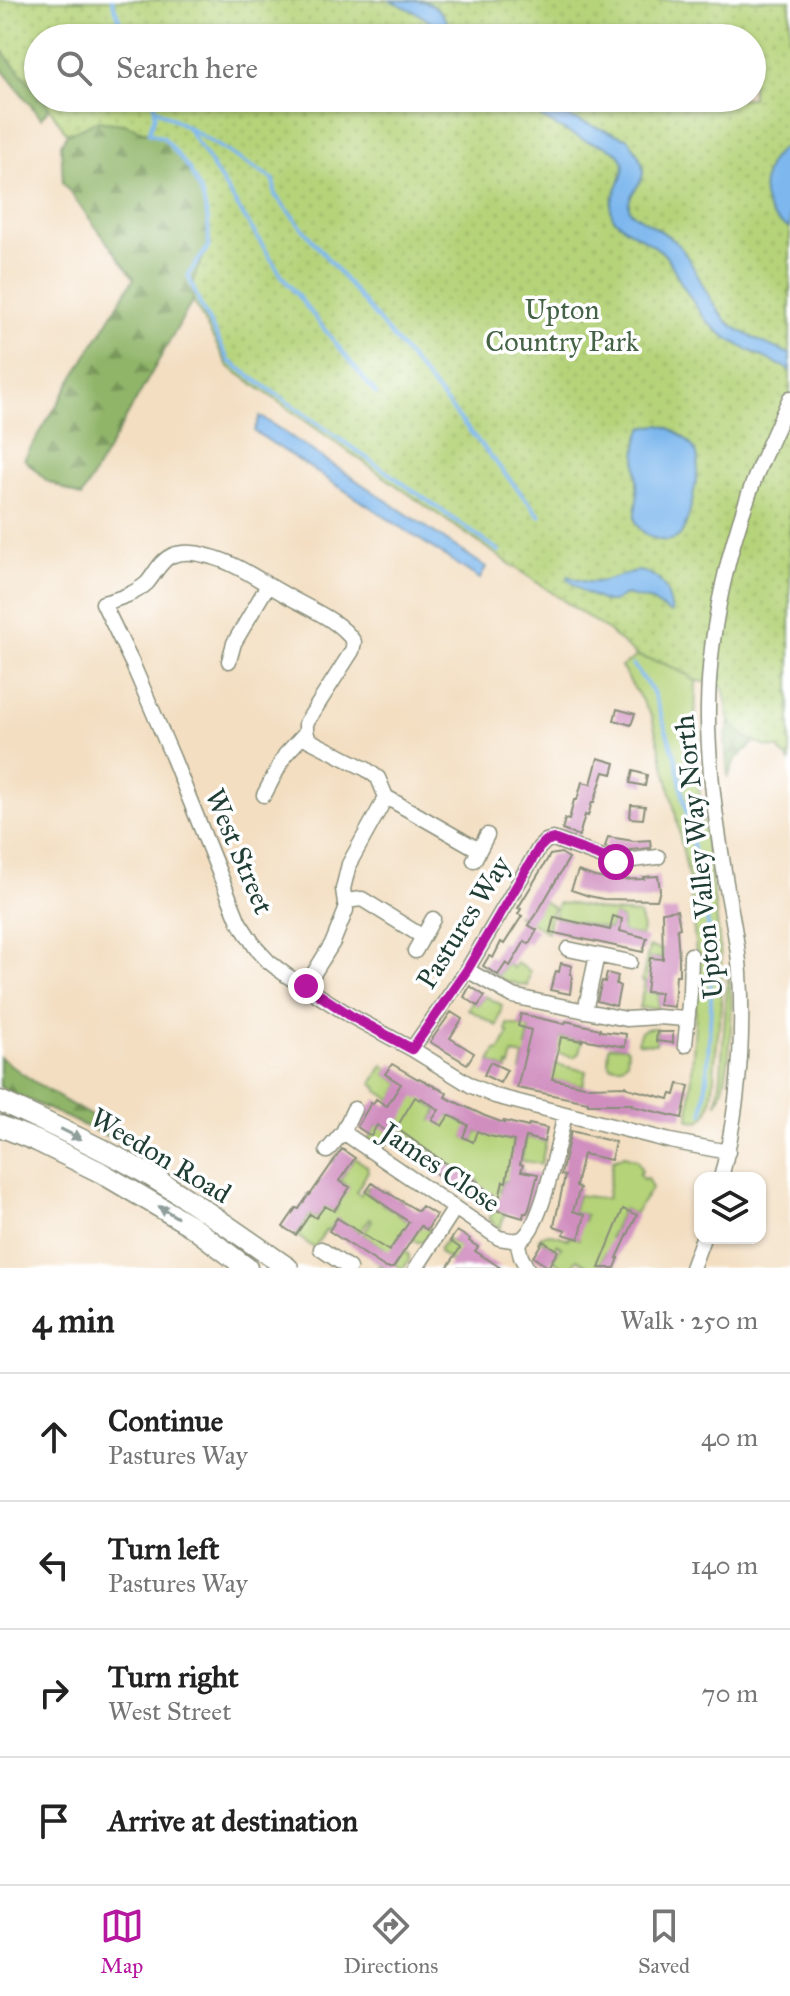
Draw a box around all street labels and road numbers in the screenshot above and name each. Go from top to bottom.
street label: Upton Valley Way North [666,713,731,1001]
street label: West Street [197,783,282,919]
street label: Pastures Way [409,848,519,995]
street label: Weedon Road [84,1100,237,1211]
street label: James Close [372,1113,507,1220]

